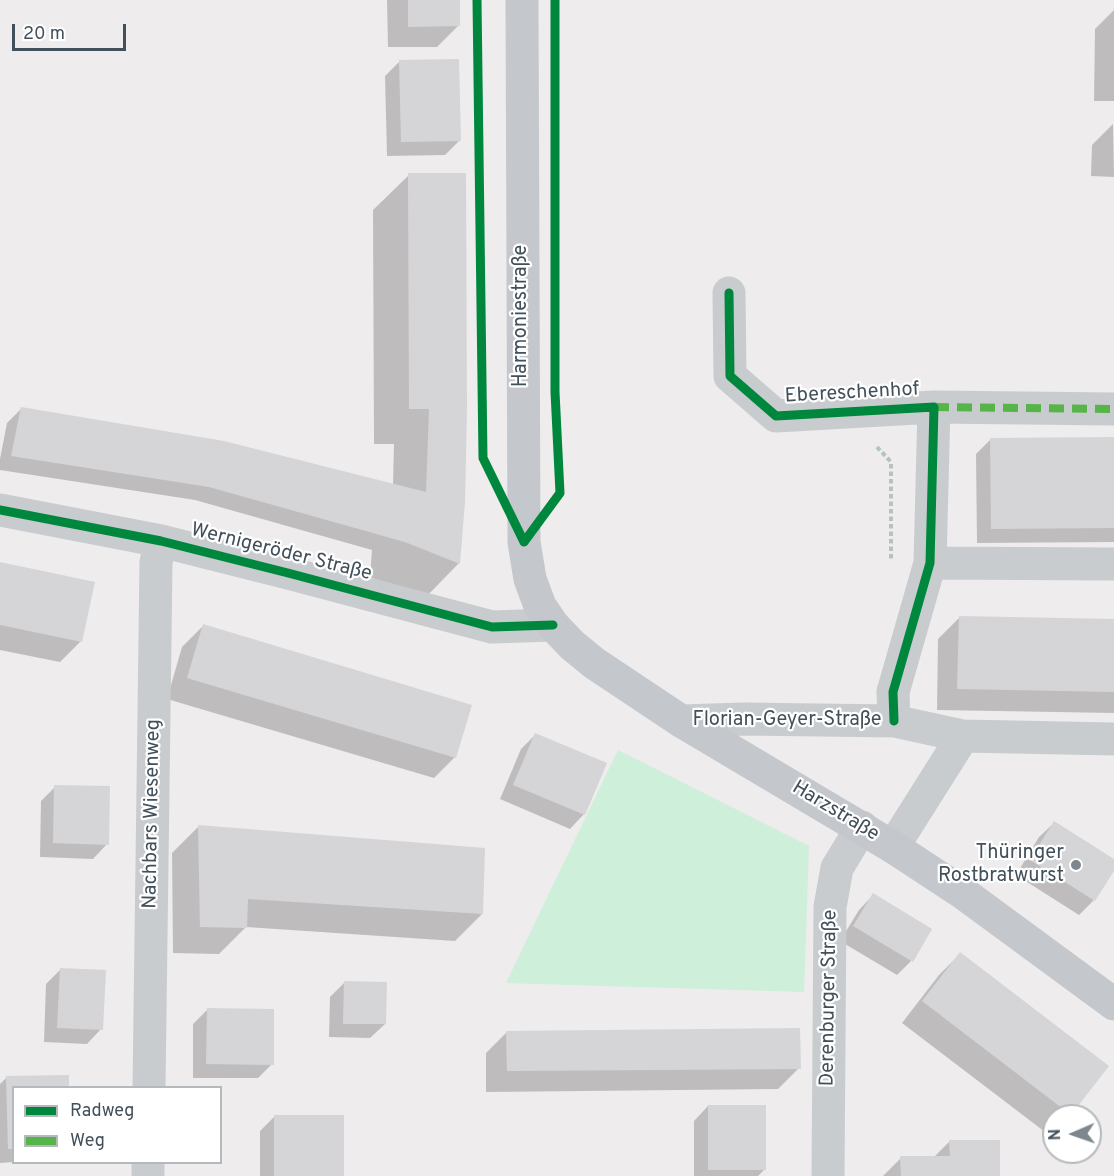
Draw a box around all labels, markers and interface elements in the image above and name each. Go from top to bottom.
scale bar [15,12,129,50]
text: 20 m [23,23,65,46]
street label: Harmoniestraße [510,245,534,387]
street label: Ebereschenhof [784,378,920,410]
street label: Wernigeröder Straße [188,519,374,587]
street label: Florian-Geyer-Straße [692,709,882,733]
street label: Nachbars Wiesenweg [139,719,167,909]
street label: Harzstraße [787,777,883,847]
place label: Thüringer Rostbratwurst [938,842,1064,889]
marker: Thüringer Rostbratwurst [1069,858,1083,872]
street label: Derenburger Straße [816,909,844,1087]
legend [12,1086,222,1164]
text: Radweg [70,1100,134,1123]
north arrow [1042,1104,1102,1164]
text: N [1046,1128,1066,1141]
text: Weg [70,1130,105,1153]

